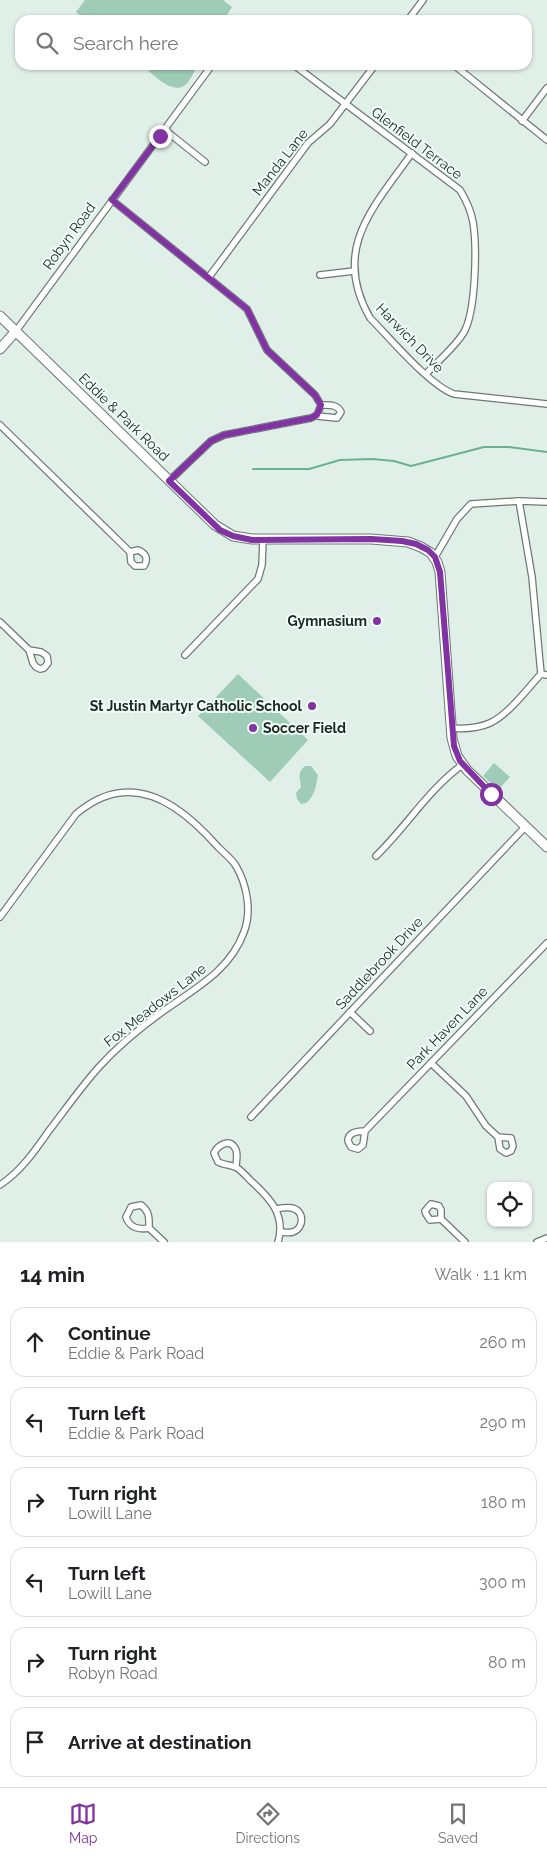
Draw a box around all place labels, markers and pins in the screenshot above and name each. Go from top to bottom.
place label: Gymnasium [288,613,367,629]
marker: Gymnasium [371,615,383,627]
place label: St Justin Martyr Catholic School [90,698,303,714]
marker: St Justin Martyr Catholic School [306,700,318,712]
place label: Soccer Field [263,720,346,736]
marker: Soccer Field [247,722,259,734]

